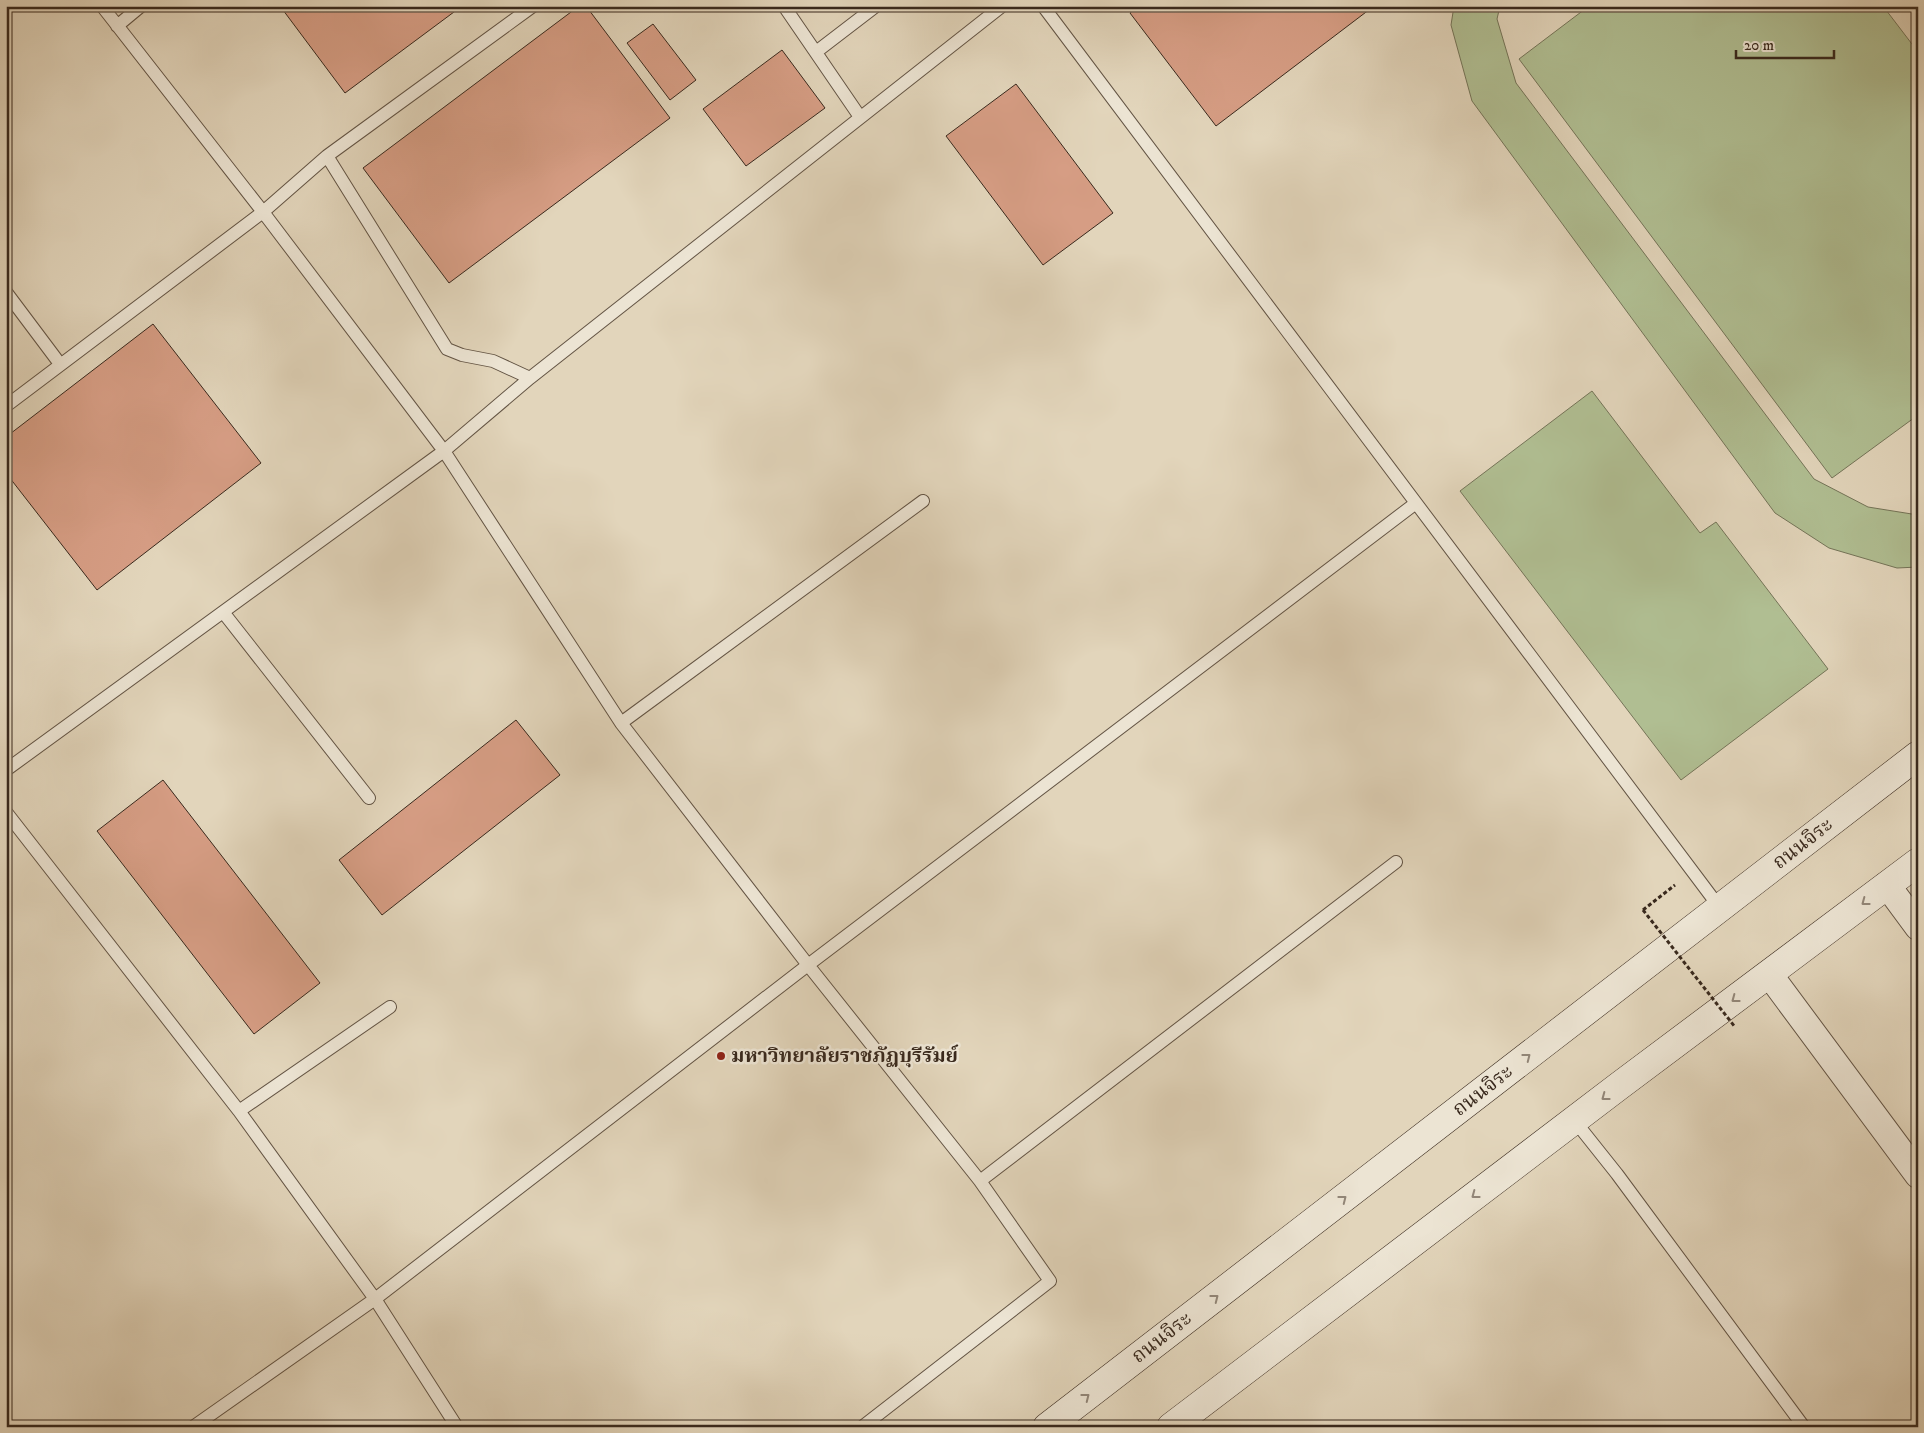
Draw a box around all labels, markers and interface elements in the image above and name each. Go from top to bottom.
scale bar [1736,28,1834,60]
text: 20 m [1744,36,1774,55]
street label: ถนนจิระ [1768,813,1838,875]
one-way arrow [1861,896,1871,905]
one-way arrow [1732,994,1741,1002]
place label: มหาวิทยาลัยราชภัฏบุรีรัมย์ [731,1044,959,1069]
marker: มหาวิทยาลัยราชภัฏบุรีรัมย์ [715,1050,727,1062]
one-way arrow [1521,1054,1530,1062]
street label: ถนนจิระ [1448,1060,1518,1122]
one-way arrow [1602,1091,1611,1099]
one-way arrow [1471,1189,1481,1198]
one-way arrow [1337,1196,1346,1204]
one-way arrow [1209,1294,1218,1303]
street label: ถนนจิระ [1127,1307,1197,1369]
one-way arrow [1080,1394,1090,1403]

